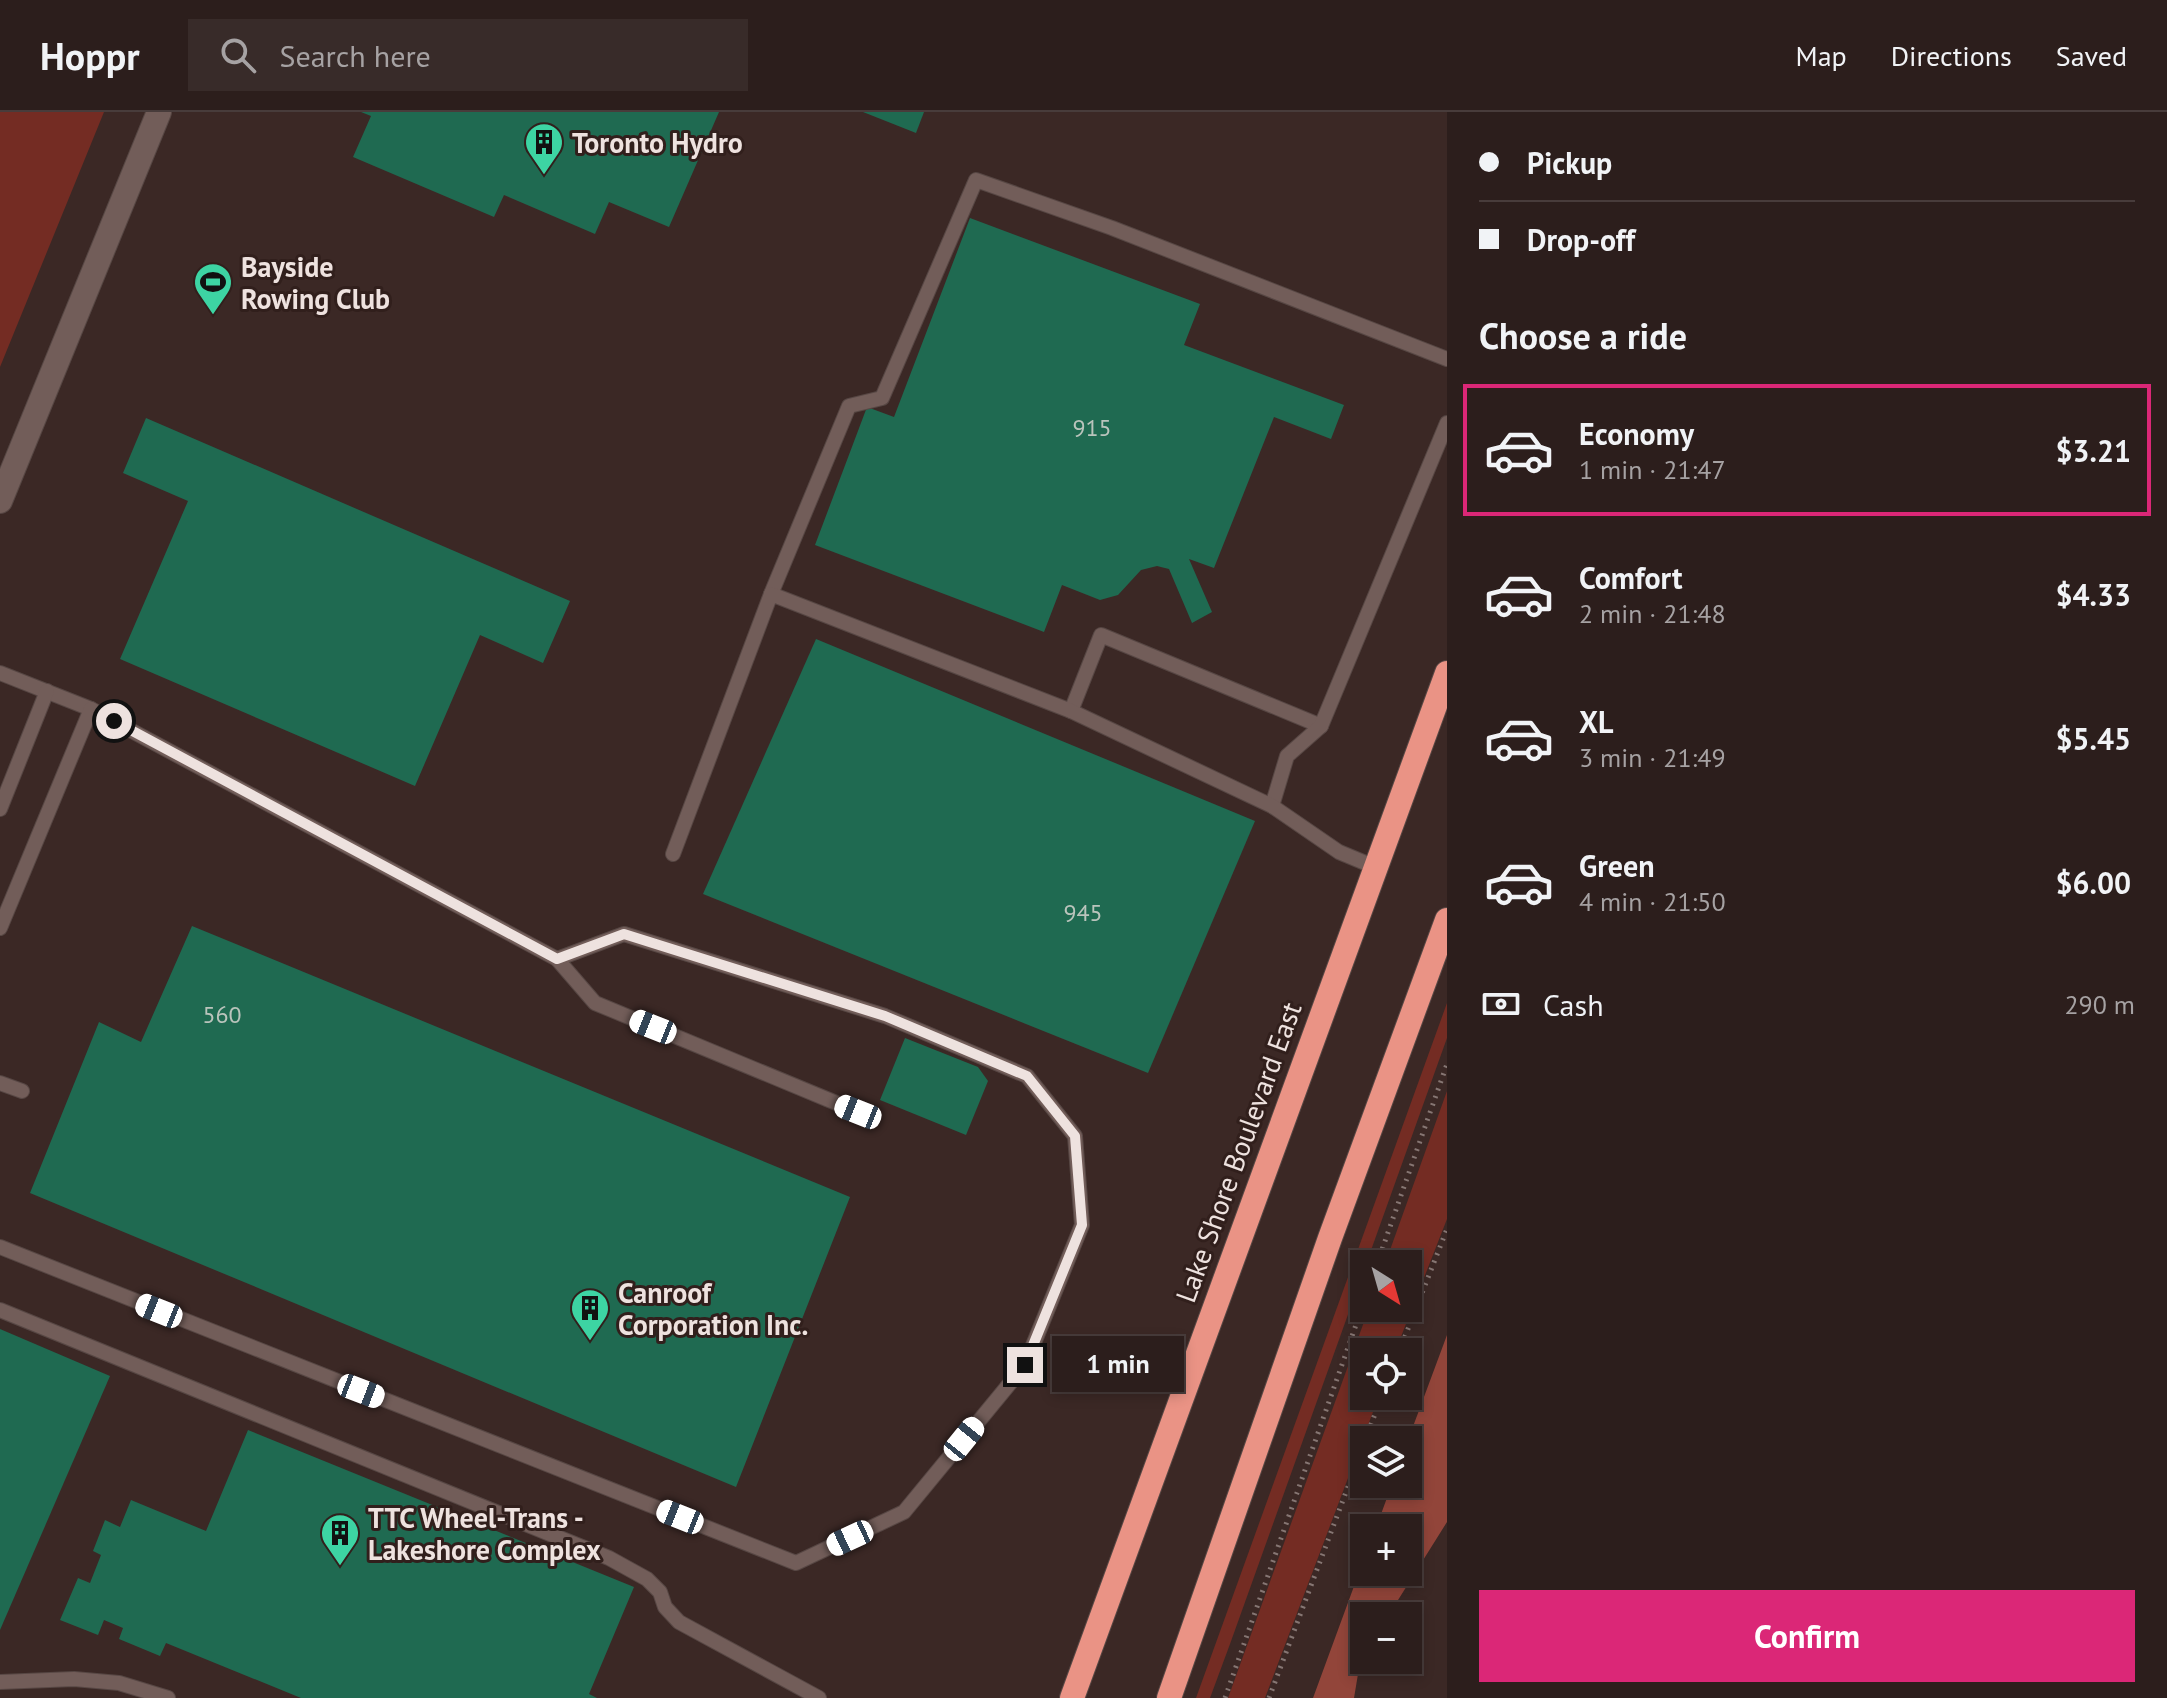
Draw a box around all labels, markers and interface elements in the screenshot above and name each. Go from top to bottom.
search box [188,19,748,91]
text: Hoppr [40,31,140,80]
icon: search [216,33,260,77]
text: Search here [280,36,431,75]
text: Map [1796,37,1847,74]
text: Directions [1891,37,2012,74]
text: Saved [2056,37,2127,74]
building icon: Toronto Hydro [523,121,565,176]
place label: Toronto Hydro [572,124,743,161]
text: Pickup [1527,143,1612,182]
text: Drop-off [1527,220,1635,259]
place label: Bayside Rowing Club [241,248,390,317]
sports icon: Bayside Rowing Club [192,261,234,316]
text: Choose a ride [1479,312,1687,359]
house number: 915 [1072,412,1112,443]
icon: car [1483,414,1555,486]
text: Economy [1579,414,1694,453]
text: $3.21 [2056,431,2131,470]
text: 1 min · 21:47 [1579,453,1726,486]
icon: car [1483,558,1555,630]
text: Comfort [1579,558,1682,597]
text: $4.33 [2056,575,2131,614]
text: 2 min · 21:48 [1579,597,1726,630]
icon: car [1483,702,1555,774]
text: XL [1579,702,1613,741]
route start [96,703,132,739]
text: $5.45 [2056,719,2131,758]
text: 3 min · 21:49 [1579,741,1726,774]
icon: car [1483,846,1555,918]
text: Green [1579,846,1654,885]
text: $6.00 [2056,863,2131,902]
text: 4 min · 21:50 [1579,885,1726,918]
house number: 945 [1063,897,1103,928]
icon: cash [1479,982,1523,1026]
text: Cash [1543,985,1604,1024]
text: 290 m [2064,988,2135,1021]
street label: Lake Shore Boulevard East [1166,996,1310,1307]
house number: 560 [202,999,242,1030]
car [626,1007,680,1047]
car [831,1092,885,1132]
north arrow [1350,1250,1422,1322]
map controls [1350,1250,1422,1674]
place label: Canroof Corporation Inc. [618,1274,808,1343]
building icon: Canroof Corporation Inc. [569,1287,611,1342]
car [132,1291,186,1331]
callout: 1 min [1053,1337,1185,1393]
button: locate [1350,1338,1422,1410]
route end [1007,1347,1043,1383]
text: 1 min [1086,1347,1150,1380]
car [334,1371,388,1411]
car [940,1413,988,1465]
button: layers [1350,1426,1422,1498]
car [653,1497,707,1537]
place label: TTC Wheel-Trans - Lakeshore Complex [368,1499,601,1568]
building icon: TTC Wheel-Trans - Lakeshore Complex [319,1512,361,1567]
button: + [1350,1514,1422,1586]
car [823,1517,877,1559]
button: Confirm [1479,1590,2135,1682]
button: − [1350,1602,1422,1674]

